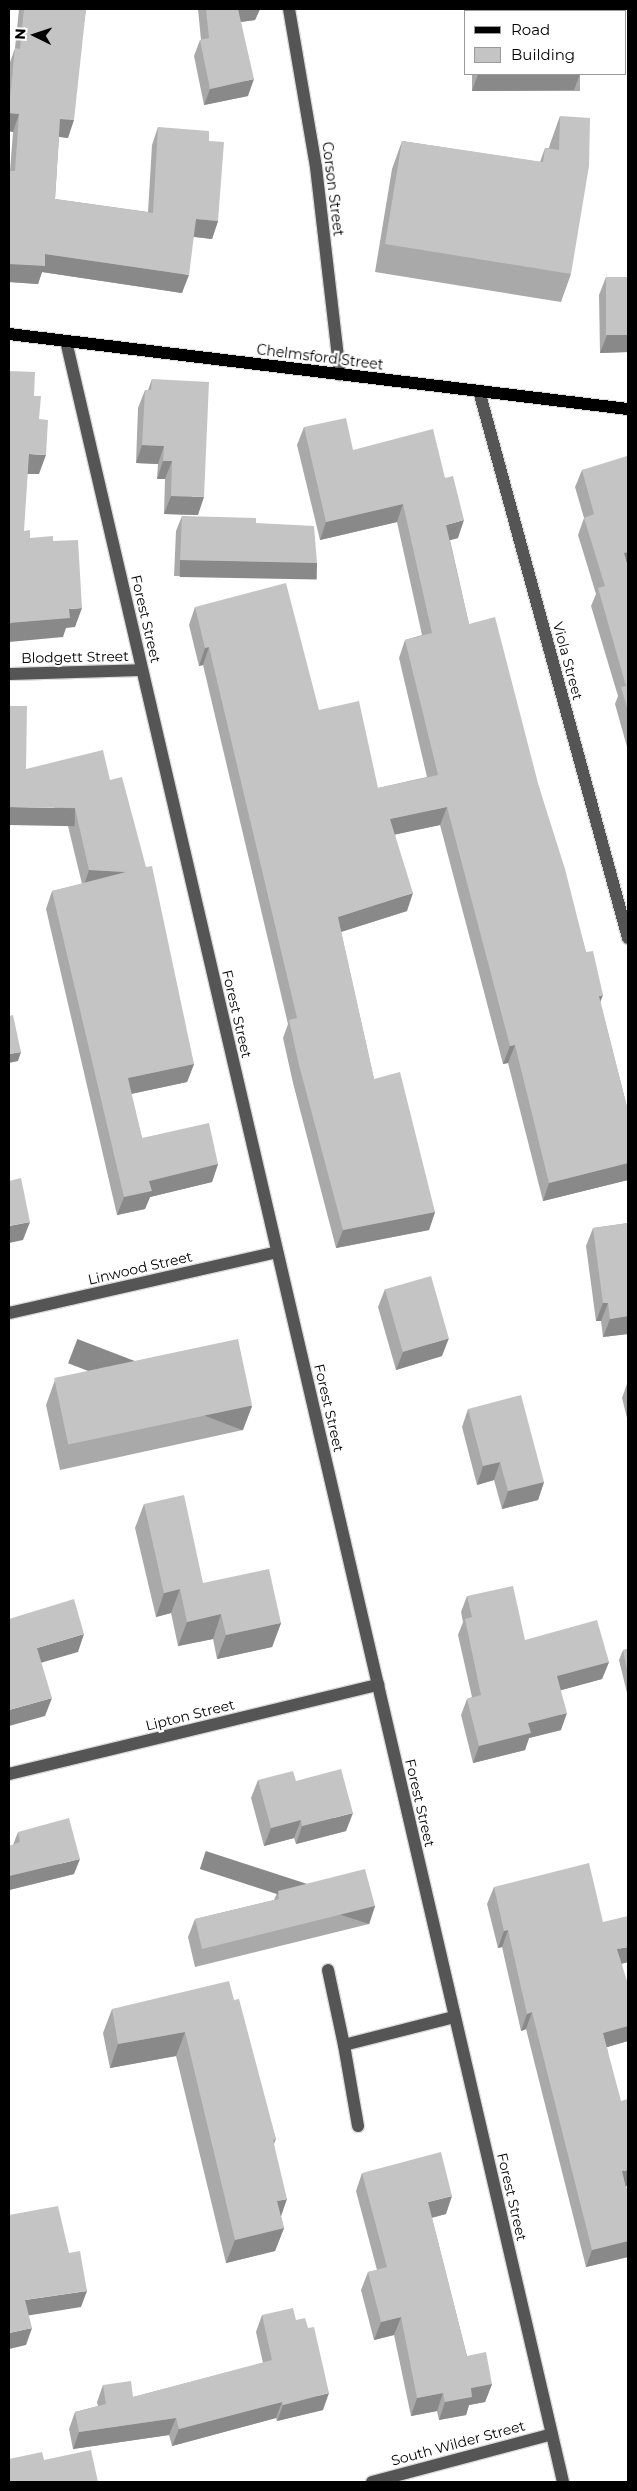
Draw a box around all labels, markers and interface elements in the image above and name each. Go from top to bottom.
north arrow [10,10,60,60]
legend [464,10,627,75]
text: Road [511,20,550,39]
text: N [11,28,29,40]
text: Building [511,45,575,64]
street label: Corson Street [319,141,347,237]
street label: Chelmsford Street [256,341,384,373]
street label: Forest Street [128,573,164,665]
street label: Viola Street [550,620,586,702]
street label: Blodgett Street [21,648,129,666]
street label: Forest Street [219,968,255,1060]
street label: Linwood Street [86,1248,194,1288]
street label: Forest Street [311,1362,347,1454]
street label: Lipton Street [144,1696,236,1734]
street label: Forest Street [402,1757,438,1849]
street label: Forest Street [494,2151,530,2243]
street label: South Wilder Street [389,2417,527,2469]

